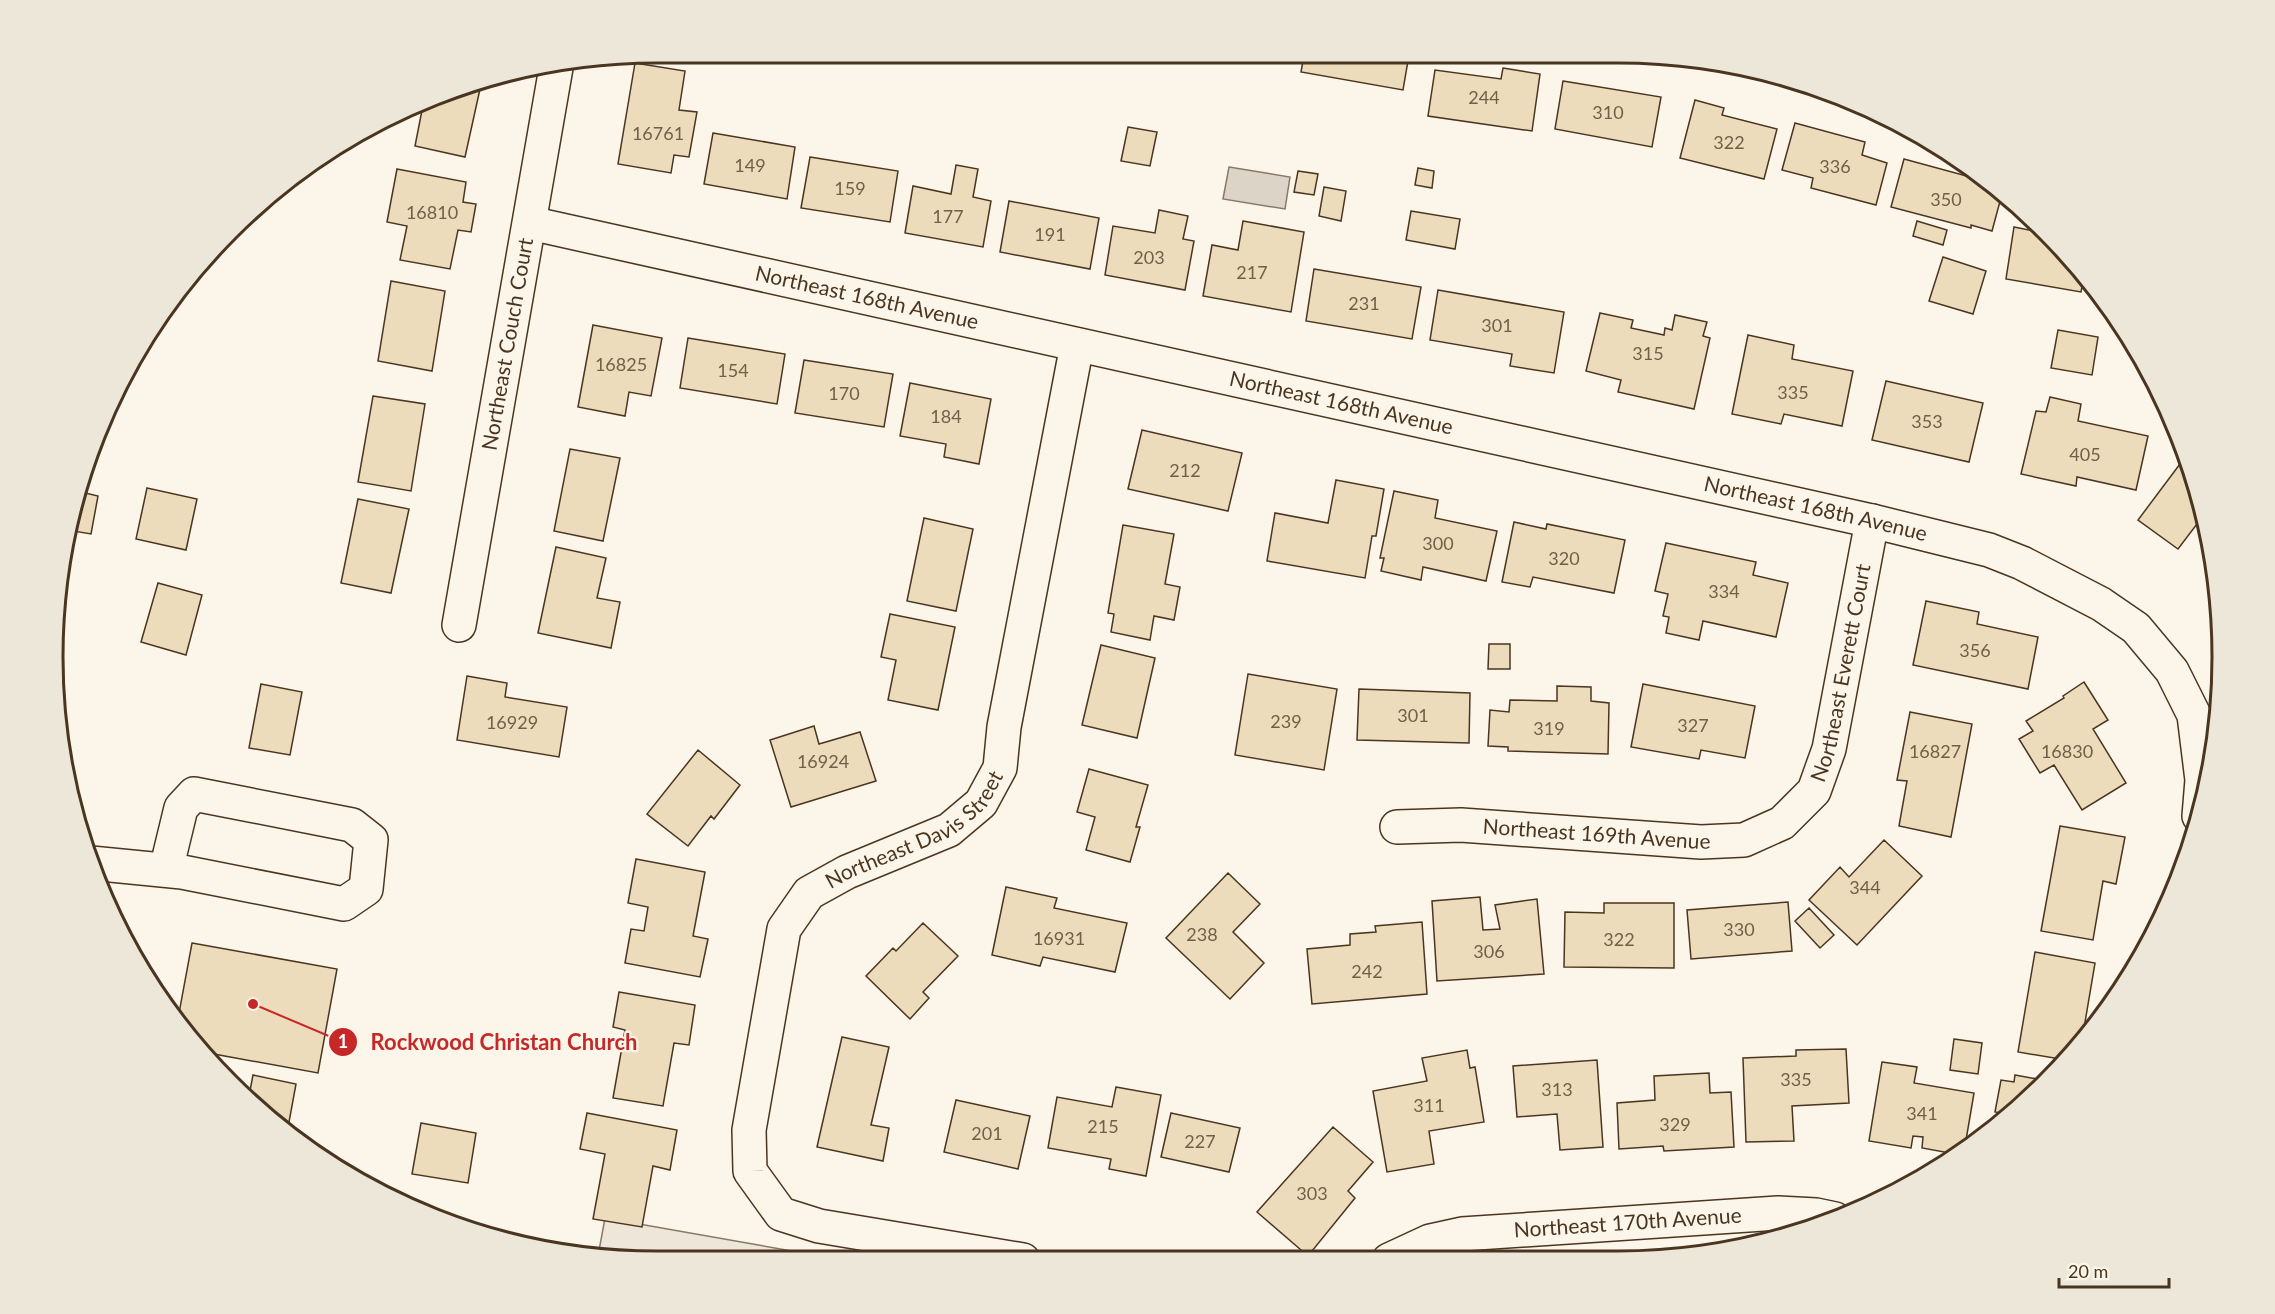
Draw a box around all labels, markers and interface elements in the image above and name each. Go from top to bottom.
house number: 244 [1468,86,1500,108]
house number: 310 [1592,101,1624,123]
house number: 16761 [632,122,684,144]
house number: 322 [1713,131,1745,153]
house number: 149 [734,154,766,176]
house number: 336 [1819,155,1851,177]
house number: 159 [834,177,866,199]
house number: 350 [1930,188,1962,210]
house number: 16810 [406,201,458,223]
house number: 177 [932,205,964,227]
house number: 191 [1034,223,1066,245]
street label: Northeast Couch Court [476,235,537,452]
house number: 203 [1133,246,1165,268]
street label: Northeast 168th Avenue [753,259,981,333]
house number: 217 [1236,261,1268,283]
house number: 231 [1348,292,1380,314]
house number: 301 [1481,314,1513,336]
house number: 315 [1632,342,1664,364]
house number: 16825 [595,353,647,375]
house number: 154 [717,359,749,381]
street label: Northeast 168th Avenue [1227,365,1456,439]
house number: 335 [1777,381,1809,403]
house number: 170 [828,382,860,404]
house number: 184 [930,405,962,427]
house number: 353 [1911,410,1943,432]
house number: 405 [2069,443,2101,465]
house number: 212 [1169,459,1201,481]
street label: Northeast 168th Avenue [1702,470,1930,545]
house number: 300 [1422,532,1454,554]
house number: 320 [1548,547,1580,569]
street label: Northeast Everett Court [1804,561,1875,785]
house number: 334 [1708,580,1740,602]
house number: 356 [1959,639,1991,661]
house number: 301 [1397,704,1429,726]
house number: 239 [1270,710,1302,732]
house number: 16929 [486,711,538,733]
house number: 327 [1677,714,1709,736]
house number: 319 [1533,717,1565,739]
house number: 16827 [1909,740,1961,762]
house number: 16830 [2041,740,2093,762]
house number: 16924 [797,750,849,772]
street label: Northeast Davis Street [820,765,1007,893]
street label: Northeast 169th Avenue [1482,813,1711,853]
house number: 344 [1849,876,1881,898]
house number: 330 [1723,918,1755,940]
house number: 238 [1186,923,1218,945]
house number: 16931 [1033,927,1085,949]
house number: 322 [1603,928,1635,950]
house number: 306 [1473,940,1505,962]
house number: 242 [1351,960,1383,982]
callout: Rockwood Christan Church [328,1022,649,1062]
text: Rockwood Christan Church [371,1028,637,1055]
text: 1 [338,1030,348,1052]
house number: 335 [1780,1068,1812,1090]
house number: 313 [1541,1078,1573,1100]
house number: 311 [1413,1094,1445,1116]
house number: 341 [1906,1102,1938,1124]
house number: 329 [1659,1113,1691,1135]
house number: 215 [1087,1115,1119,1137]
house number: 201 [971,1122,1003,1144]
house number: 227 [1184,1130,1216,1152]
house number: 303 [1296,1182,1328,1204]
street label: Northeast 170th Avenue [1513,1201,1742,1242]
scale bar [2059,1251,2168,1289]
text: 20 m [2068,1260,2108,1282]

